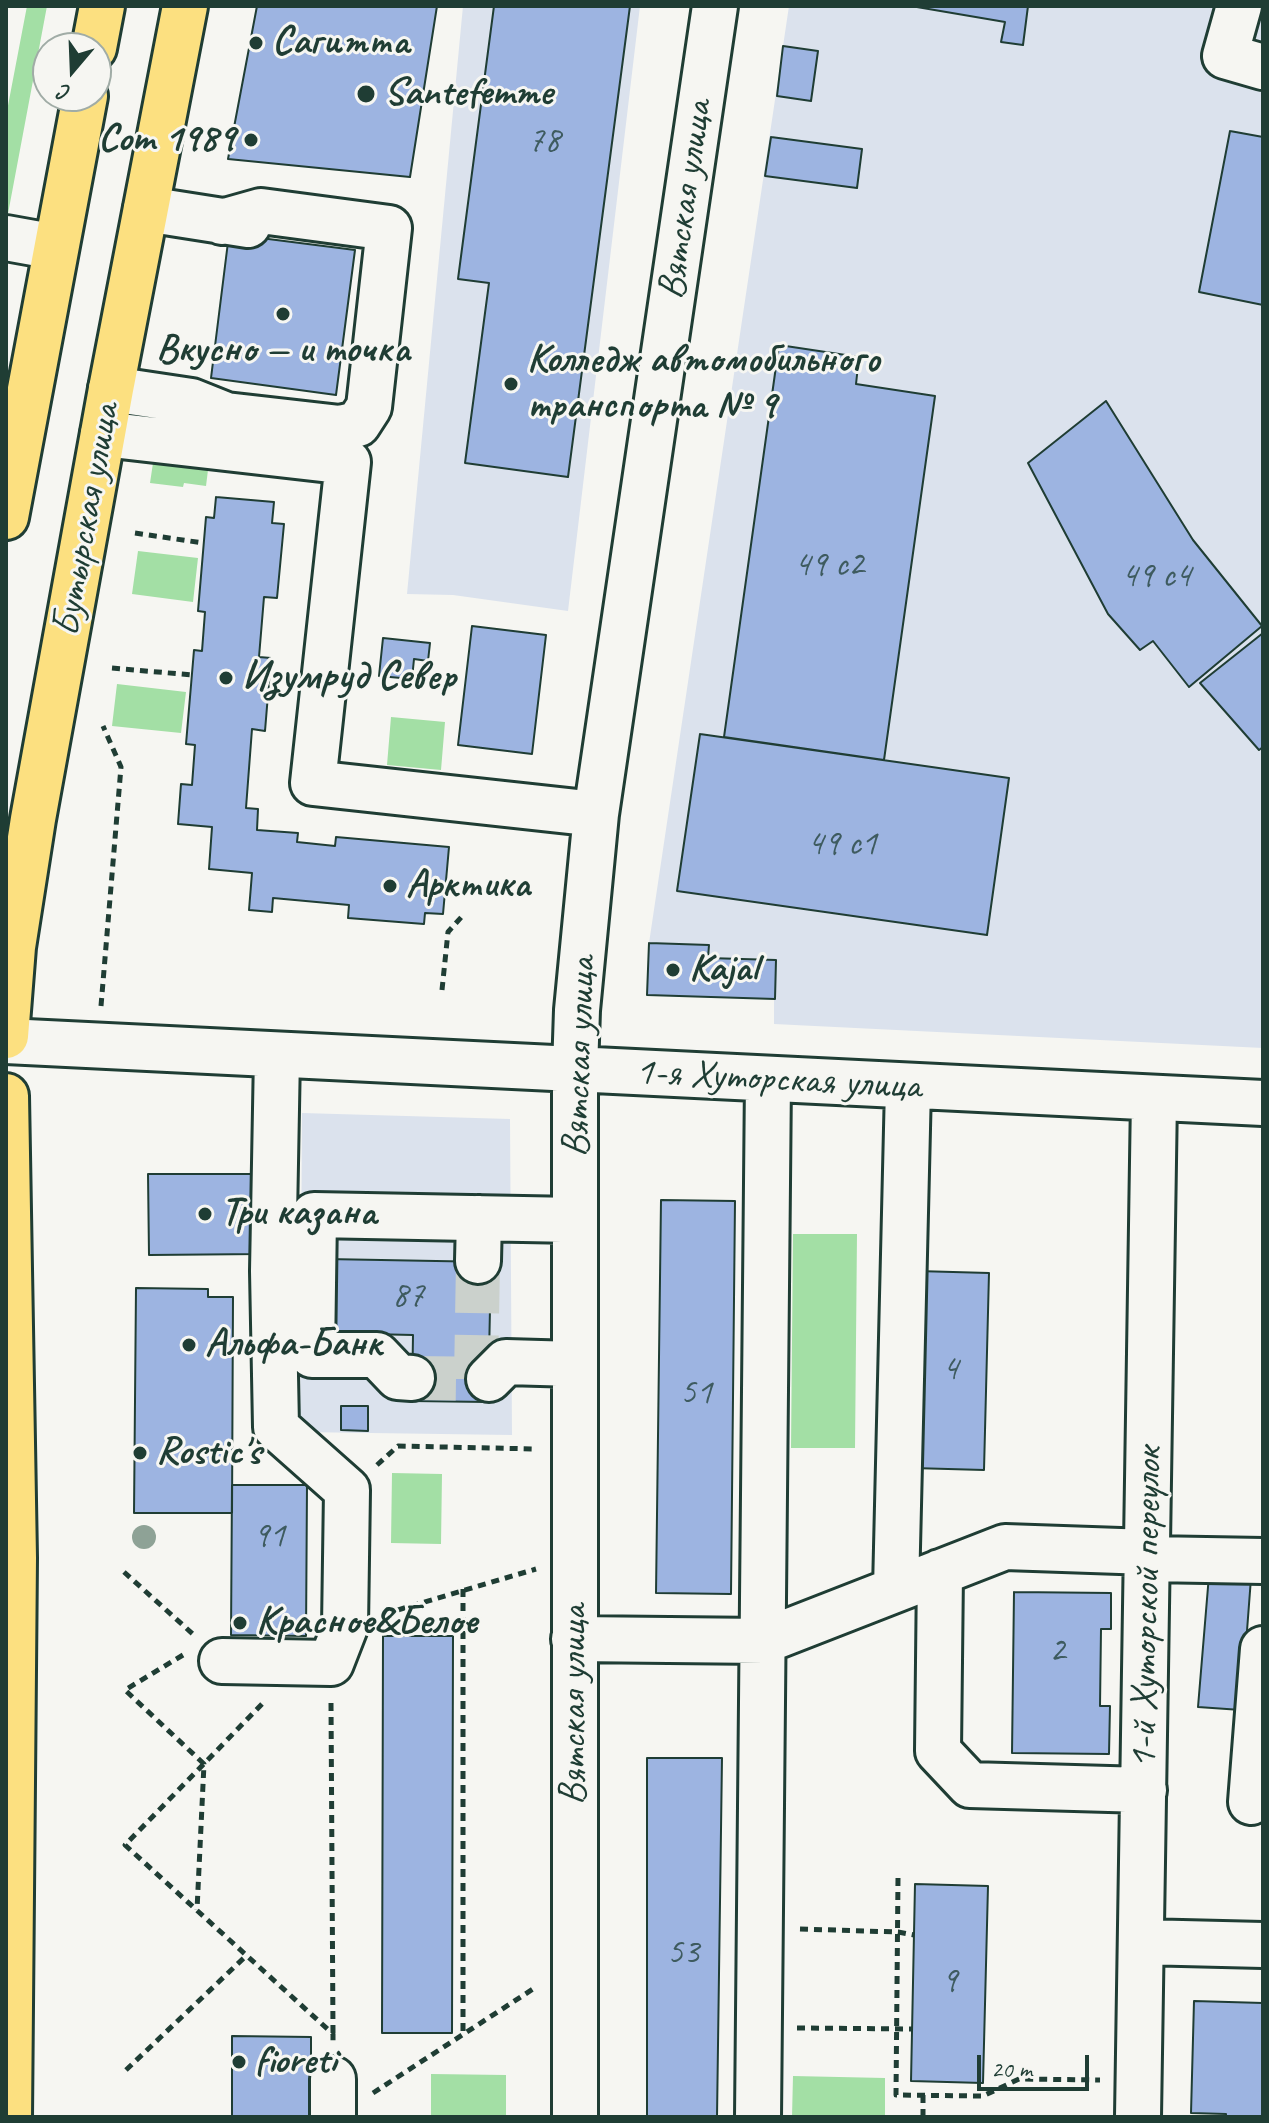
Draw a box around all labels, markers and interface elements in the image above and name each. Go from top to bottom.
place label: Сагитта [272,19,409,67]
north arrow [32,32,112,112]
marker: Сагитта [247,34,265,52]
place label: Santefemme [384,70,552,118]
text: С [55,78,75,108]
marker: Santefemme [355,83,377,105]
street label: Вятская улица [648,97,724,303]
place label: Com 1989 [98,116,235,164]
house number: 78 [528,120,560,164]
marker: Com 1989 [242,131,260,149]
marker: Вкусно — и точка [274,305,292,323]
place label: Вкусно — и точка [156,327,410,375]
place label: Колледж автомобильного транспорта № 9 [527,337,880,431]
marker: Колледж автомобильного транспорта № 9 [502,375,520,393]
street label: Бутырская улица [43,400,131,640]
house number: 49 с2 [794,544,864,588]
house number: 49 с4 [1121,555,1191,599]
place label: Изумруд Север [242,654,456,702]
marker: Изумруд Север [217,669,235,687]
house number: 49 с1 [807,823,877,867]
place label: Арктика [406,862,530,910]
marker: Арктика [381,877,399,895]
place label: Kajal [689,946,758,994]
street label: Вятская улица [553,956,607,1158]
marker: Kajal [664,961,682,979]
street label: 1-я Хуторская улица [634,1049,922,1111]
place label: Три казана [221,1190,376,1238]
marker: Три казана [196,1205,214,1223]
house number: 87 [392,1275,424,1319]
place label: Альфа-Банк [205,1321,382,1369]
marker: Альфа-Банк [180,1336,198,1354]
house number: 4 [942,1348,958,1392]
house number: 51 [680,1372,712,1416]
place label: Rostic's [156,1429,261,1477]
marker: Rostic's [131,1444,149,1462]
street label: 1-й Хуторской переулок [1120,1447,1174,1769]
house number: 91 [253,1515,285,1559]
place label: Красное&Белое [256,1599,478,1647]
street label: Вятская улица [551,1605,599,1805]
marker: Красное&Белое [231,1614,249,1632]
house number: 2 [1049,1630,1065,1674]
house number: 53 [667,1932,699,1976]
house number: 9 [941,1960,957,2004]
place label: fioreti [255,2038,337,2086]
scale bar [981,2039,1093,2089]
marker: fioreti [230,2053,248,2071]
text: 20 m [991,2054,1032,2084]

